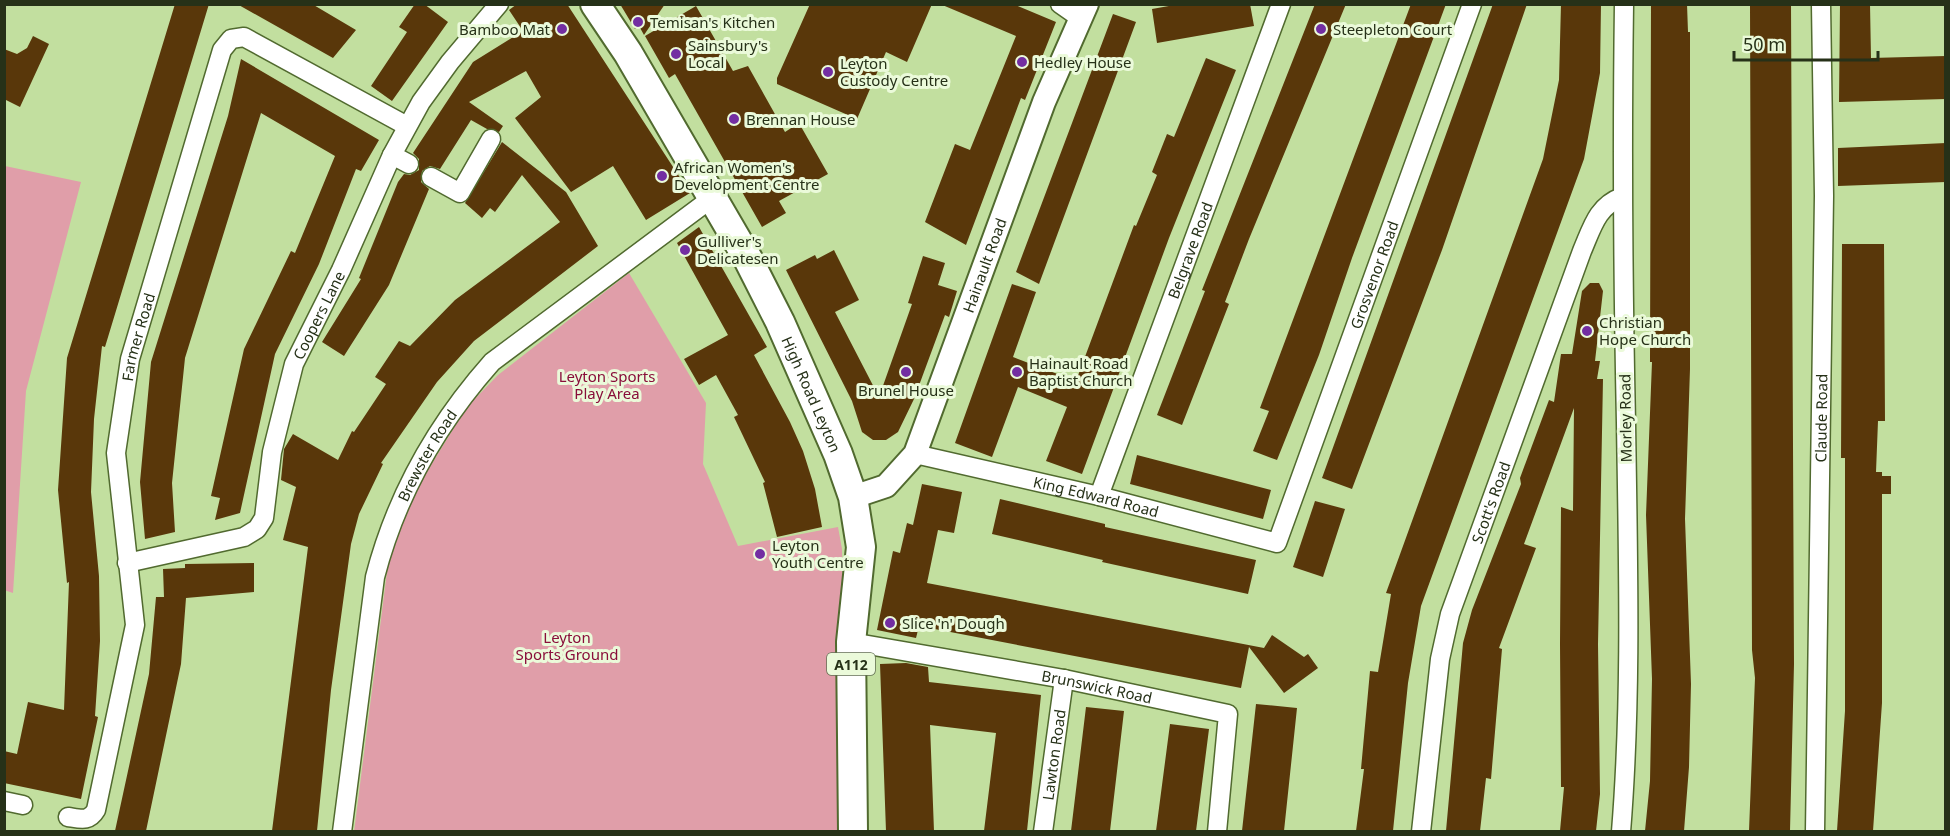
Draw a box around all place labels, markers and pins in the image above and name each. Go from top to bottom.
place label: Temisan's Kitchen [650,12,775,32]
marker: Temisan's Kitchen [631,15,645,29]
place label: Bamboo Mat [459,19,551,39]
place label: Steepleton Court [1333,19,1453,39]
marker: Bamboo Mat [555,22,569,36]
marker: Steepleton Court [1314,22,1328,36]
place label: Sainsbury's Local [688,35,768,72]
marker: Sainsbury's Local [669,47,683,61]
place label: Hedley House [1034,52,1132,72]
place label: Leyton Custody Centre [840,53,948,90]
marker: Hedley House [1015,55,1029,69]
marker: Leyton Custody Centre [821,65,835,79]
place label: Brennan House [746,109,855,129]
marker: Brennan House [727,112,741,126]
place label: African Women's Development Centre [674,157,819,194]
marker: African Women's Development Centre [655,169,669,183]
place label: Gulliver's Delicatesen [697,231,779,268]
marker: Gulliver's Delicatesen [678,243,692,257]
place label: Christian Hope Church [1599,312,1691,349]
marker: Christian Hope Church [1580,324,1594,338]
place label: Hainault Road Baptist Church [1029,353,1133,390]
marker: Brunel House [899,365,913,379]
marker: Hainault Road Baptist Church [1010,365,1024,379]
place label: Brunel House [858,380,954,400]
place label: Leyton Youth Centre [772,535,864,572]
marker: Leyton Youth Centre [753,547,767,561]
place label: Slice 'n' Dough [902,613,1005,633]
marker: Slice 'n' Dough [883,616,897,630]

